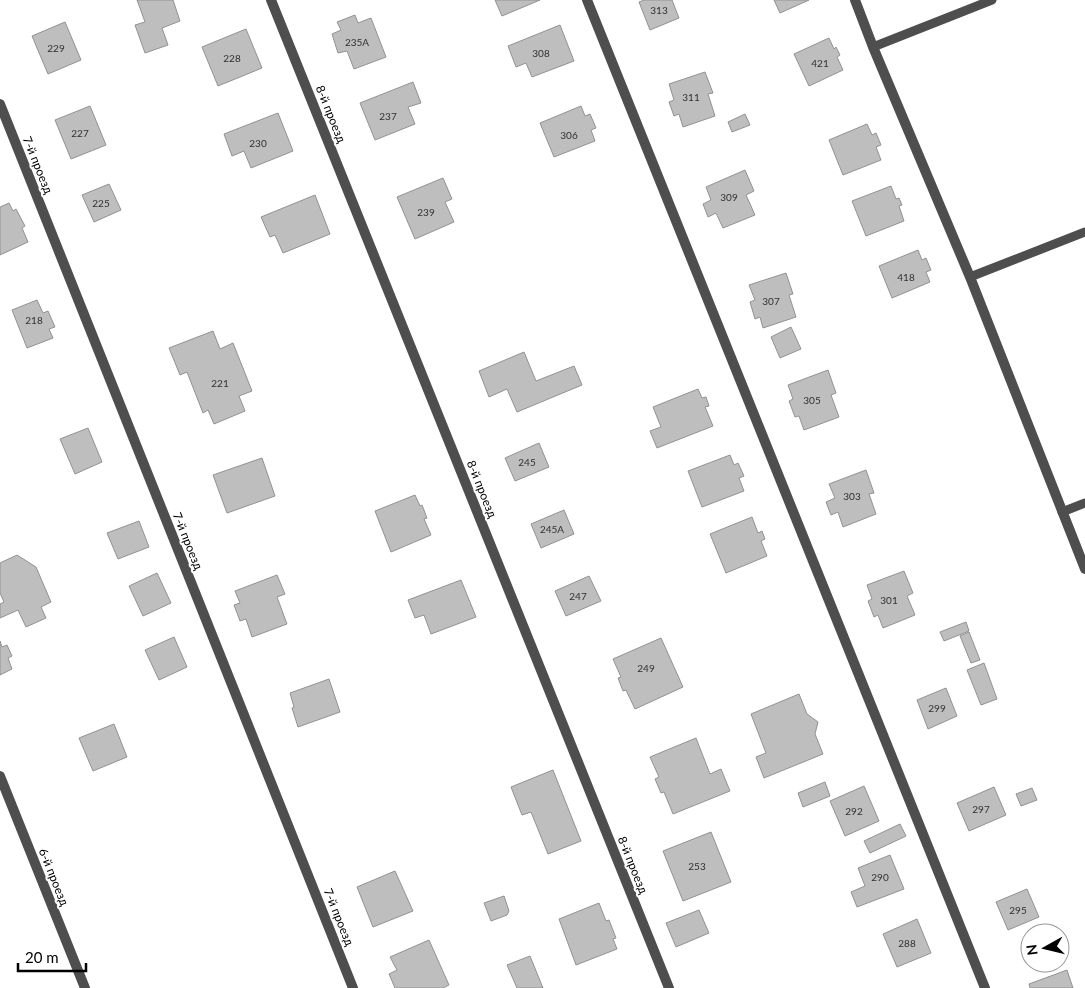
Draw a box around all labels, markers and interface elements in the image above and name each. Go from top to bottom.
house number: 313 [650,4,668,16]
house number: 235А [345,36,369,48]
house number: 229 [47,42,65,54]
house number: 308 [532,47,550,59]
house number: 228 [223,52,241,64]
house number: 421 [811,57,829,69]
street label: 8-й проезд [313,83,350,146]
house number: 311 [682,91,700,103]
house number: 237 [379,110,397,122]
house number: 227 [71,127,89,139]
house number: 306 [560,129,578,141]
street label: 7-й проезд [20,134,57,197]
house number: 230 [249,137,267,149]
house number: 309 [720,191,738,203]
house number: 225 [92,197,110,209]
house number: 239 [417,206,435,218]
house number: 418 [897,271,915,283]
house number: 307 [762,295,780,307]
house number: 218 [25,314,43,326]
house number: 221 [211,377,229,389]
house number: 305 [803,394,821,406]
house number: 245 [518,456,536,468]
street label: 8-й проезд [464,458,501,521]
house number: 303 [843,490,861,502]
street label: 7-й проезд [170,510,207,573]
house number: 245А [540,523,564,535]
house number: 247 [569,590,587,602]
house number: 301 [880,594,898,606]
house number: 249 [637,662,655,674]
house number: 299 [928,702,946,714]
house number: 297 [972,803,990,815]
house number: 292 [845,805,863,817]
street label: 8-й проезд [615,834,652,897]
street label: 6-й проезд [36,846,73,909]
house number: 253 [688,860,706,872]
house number: 290 [871,871,889,883]
street label: 7-й проезд [321,886,358,949]
house number: 295 [1009,904,1027,916]
north arrow [1020,923,1070,973]
house number: 288 [898,937,916,949]
scale bar [18,940,85,972]
text: N [1022,943,1041,956]
text: 20 m [25,948,59,966]

